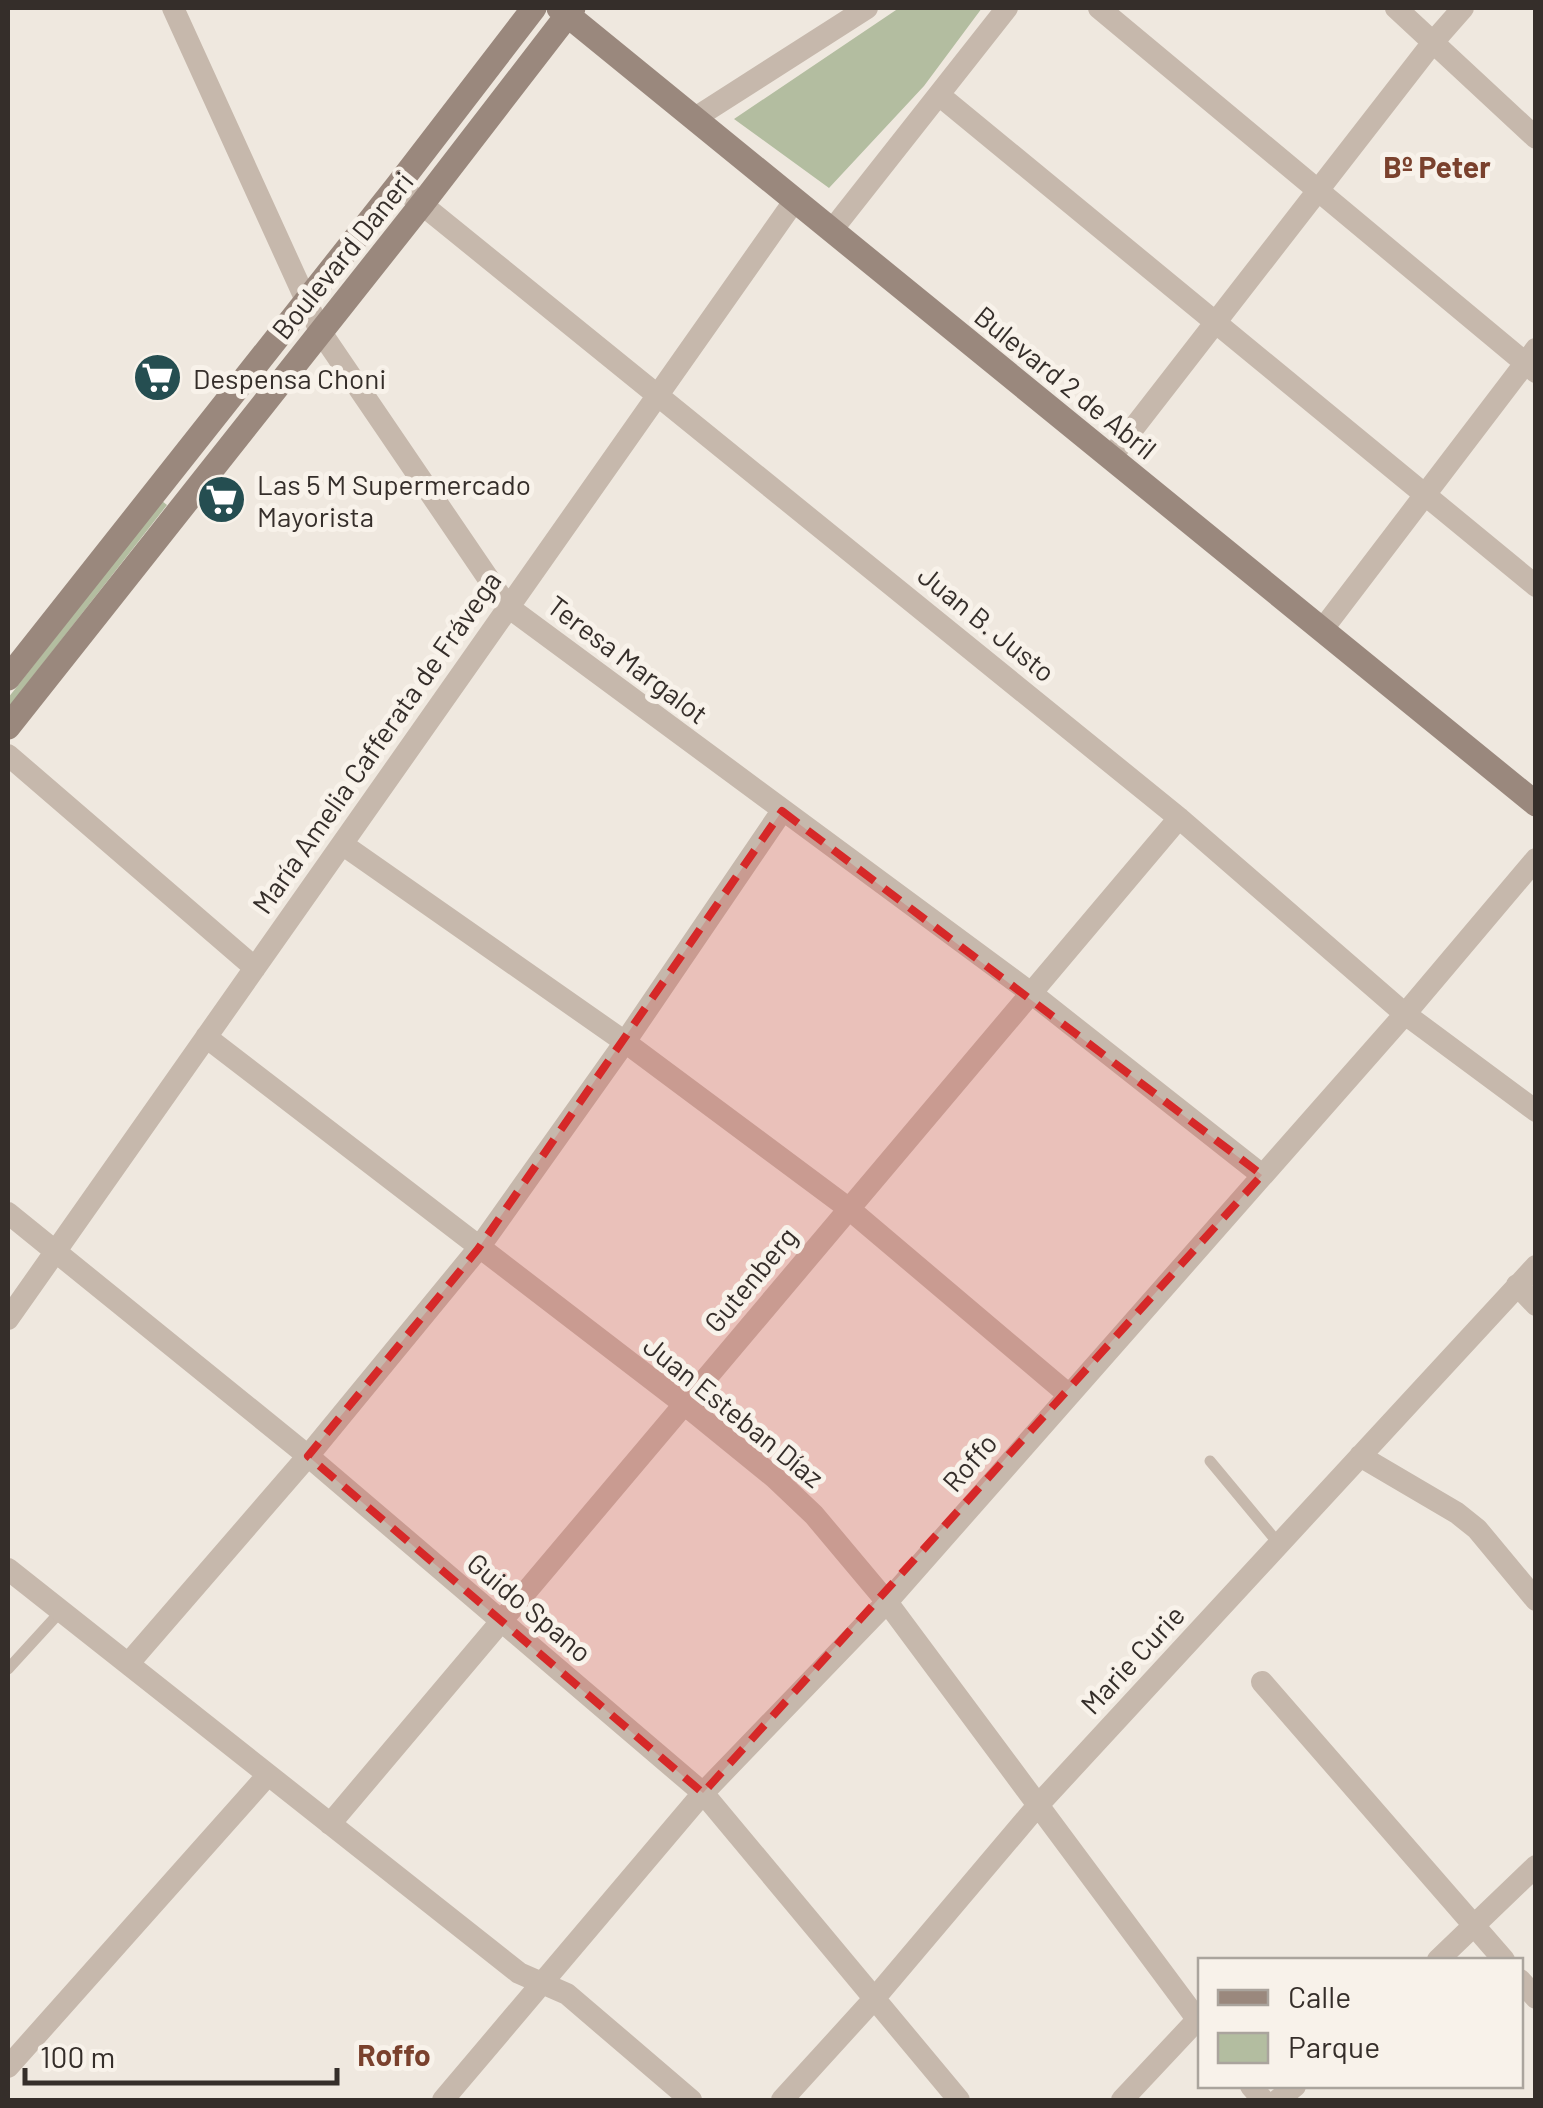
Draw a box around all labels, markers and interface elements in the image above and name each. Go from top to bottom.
district label: Bº Peter [1383,148,1491,184]
street label: Boulevard Daneri [264,164,420,346]
street label: Bulevard 2 de Abril [968,298,1164,466]
supermarket icon: Despensa Choni [132,352,184,404]
place label: Despensa Choni [193,361,386,395]
place label: Las 5 M Supermercado Mayorista [257,467,531,533]
supermarket icon: Las 5 M Supermercado Mayorista [196,474,248,526]
street label: Juan B. Justo [912,557,1062,689]
street label: María Amelia Cafferata de Frávega [244,564,508,920]
street label: Teresa Margalot [541,588,715,730]
street label: Gutenberg [696,1220,804,1338]
street label: Juan Esteban Díaz [637,1328,831,1494]
street label: Roffo [935,1426,1003,1498]
street label: Guido Spano [461,1545,599,1669]
street label: Marie Curie [1073,1598,1191,1720]
legend [1198,1958,1523,2088]
text: Calle [1288,1978,1351,2014]
scale bar [25,2023,338,2085]
text: Parque [1288,2028,1380,2064]
district label: Roffo [357,2036,431,2072]
text: 100 m [40,2038,115,2074]

